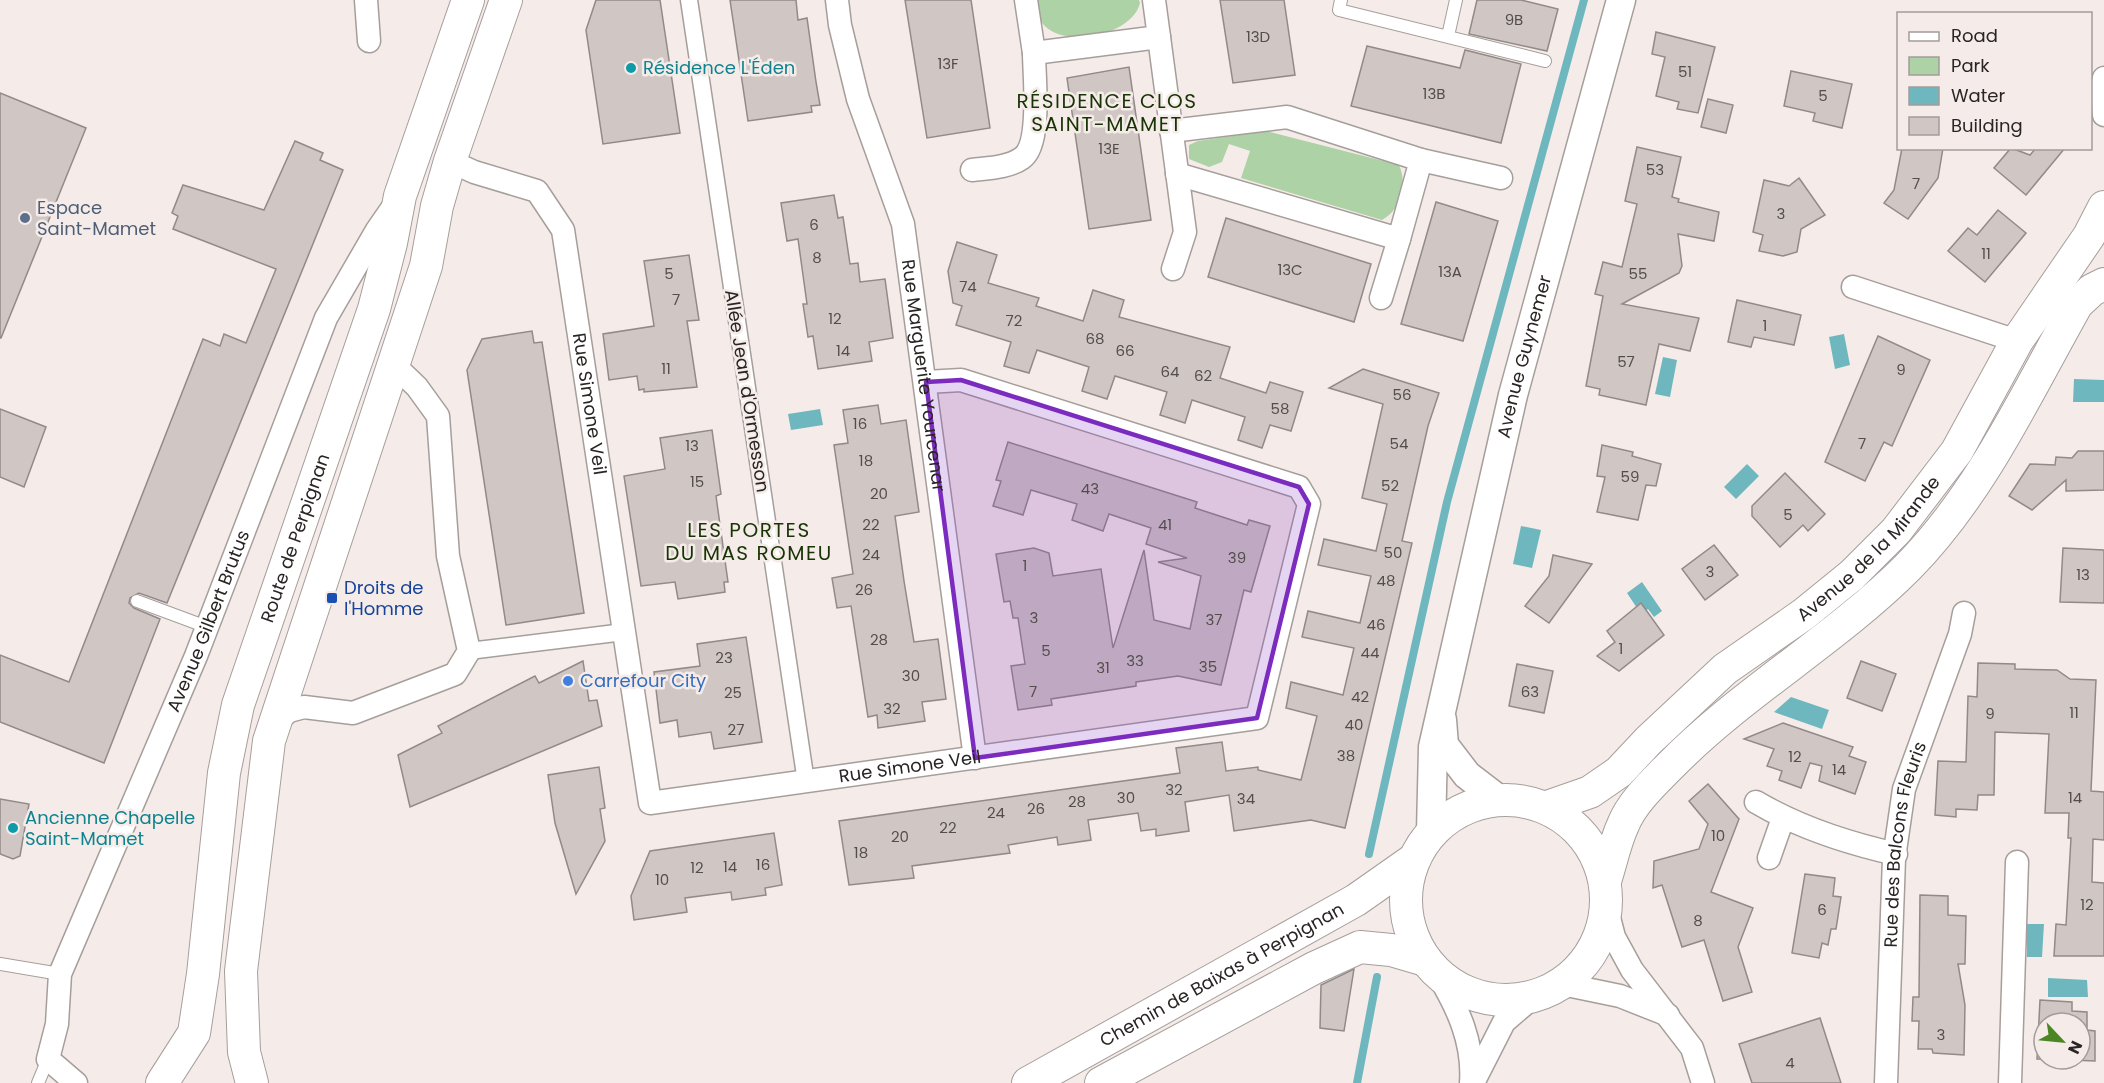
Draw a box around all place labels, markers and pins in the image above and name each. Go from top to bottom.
place label: Résidence L'Éden [643,55,795,80]
marker: Résidence L'Éden [624,61,638,75]
place label: Espace Saint-Mamet [37,195,156,241]
marker: Espace Saint-Mamet [18,211,32,225]
place label: Droits de l'Homme [344,575,424,621]
marker: Droits de l'Homme [325,591,339,605]
place label: Carrefour City [580,668,706,693]
marker: Carrefour City [561,674,575,688]
place label: Ancienne Chapelle Saint-Mamet [25,805,195,851]
marker: Ancienne Chapelle Saint-Mamet [6,821,20,835]

